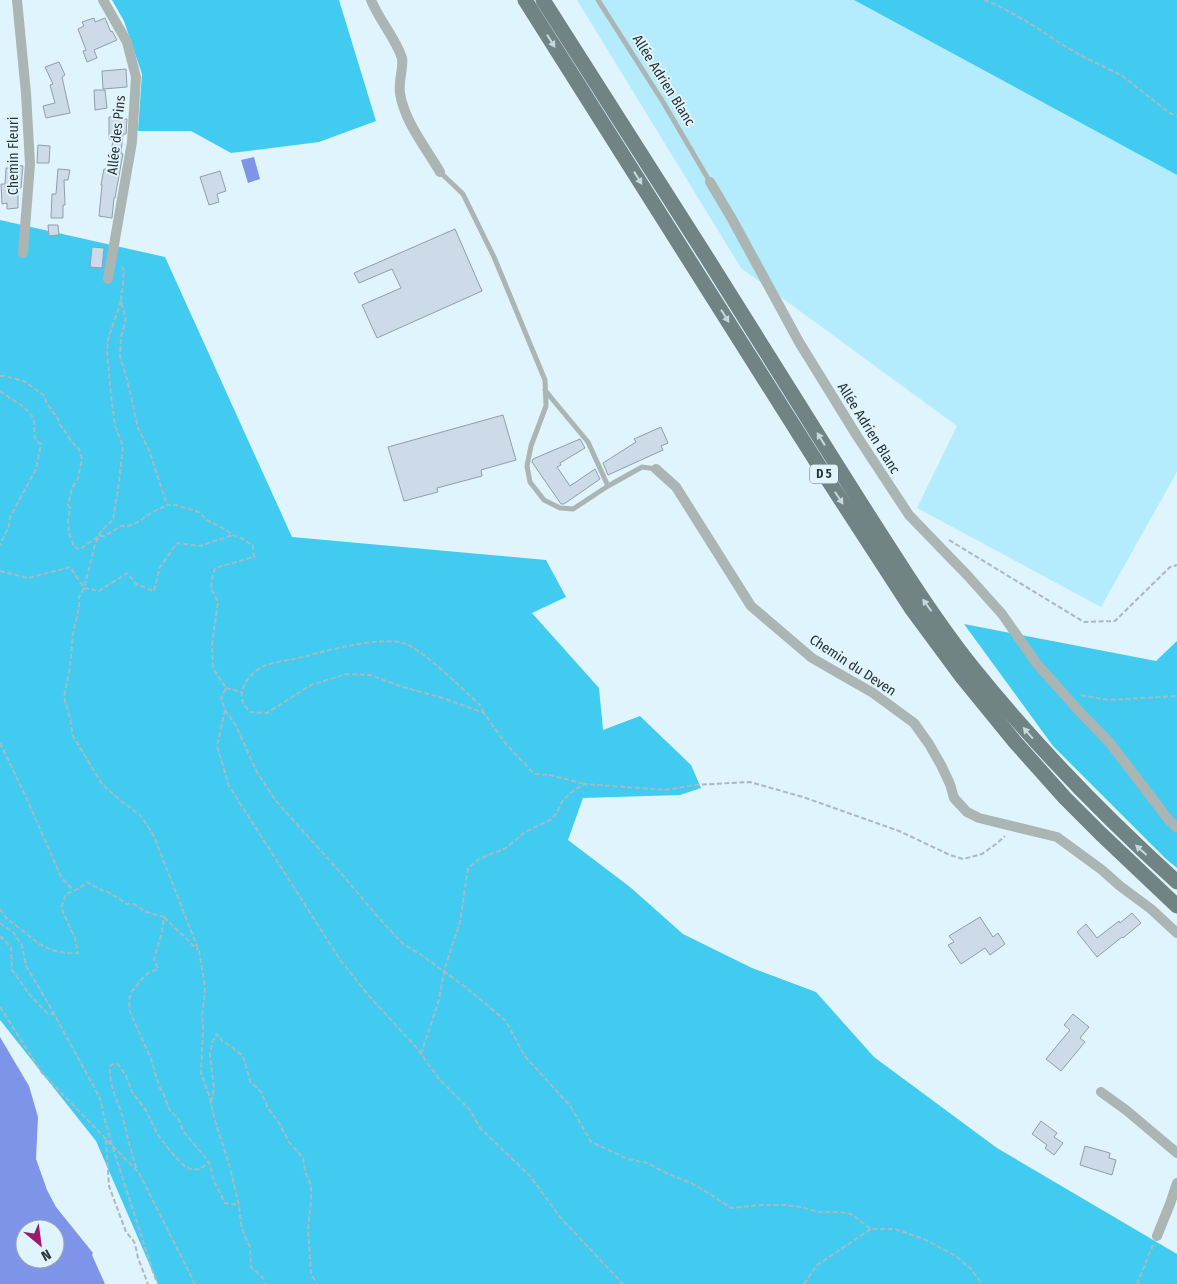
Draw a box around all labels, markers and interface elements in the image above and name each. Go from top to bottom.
street label: Allée Adrien Blanc [629,32,698,129]
one-way arrow [546,35,556,48]
street label: Allée des Pins [104,95,129,176]
street label: Chemin Fleuri [5,117,22,195]
one-way arrow [633,172,643,185]
one-way arrow [720,309,729,322]
street label: Allée Adrien Blanc [834,380,903,477]
one-way arrow [816,433,825,446]
road number: D 5 [810,464,838,484]
one-way arrow [835,491,844,504]
one-way arrow [922,599,932,612]
street label: Chemin du Deven [806,631,899,700]
one-way arrow [1022,727,1033,740]
one-way arrow [1134,844,1147,855]
north arrow [15,1219,65,1269]
text: N [38,1245,54,1264]

